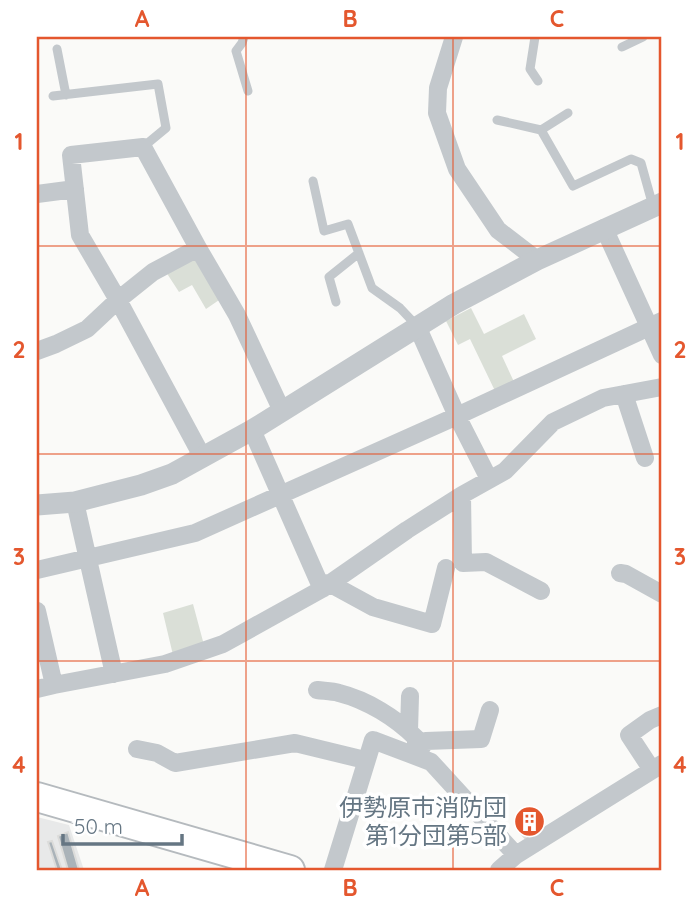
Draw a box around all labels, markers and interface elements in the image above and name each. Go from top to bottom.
text: A [135,4,150,33]
text: B [342,4,358,33]
text: C [550,4,564,33]
text: 1 [15,127,23,156]
text: 1 [676,127,684,156]
text: 2 [12,335,26,364]
text: 2 [673,335,687,364]
text: 3 [13,542,25,571]
text: 3 [674,542,686,571]
text: 4 [12,750,26,779]
text: 4 [673,750,687,779]
place label: 伊勢原市消防団 第1分団第5部 [339,792,507,850]
scale bar [63,802,182,846]
building icon: 伊勢原市消防団 第1分団第5部 [513,805,547,839]
text: 50 m [74,813,123,839]
text: A [135,873,150,902]
text: B [342,873,358,902]
text: C [550,873,564,902]

